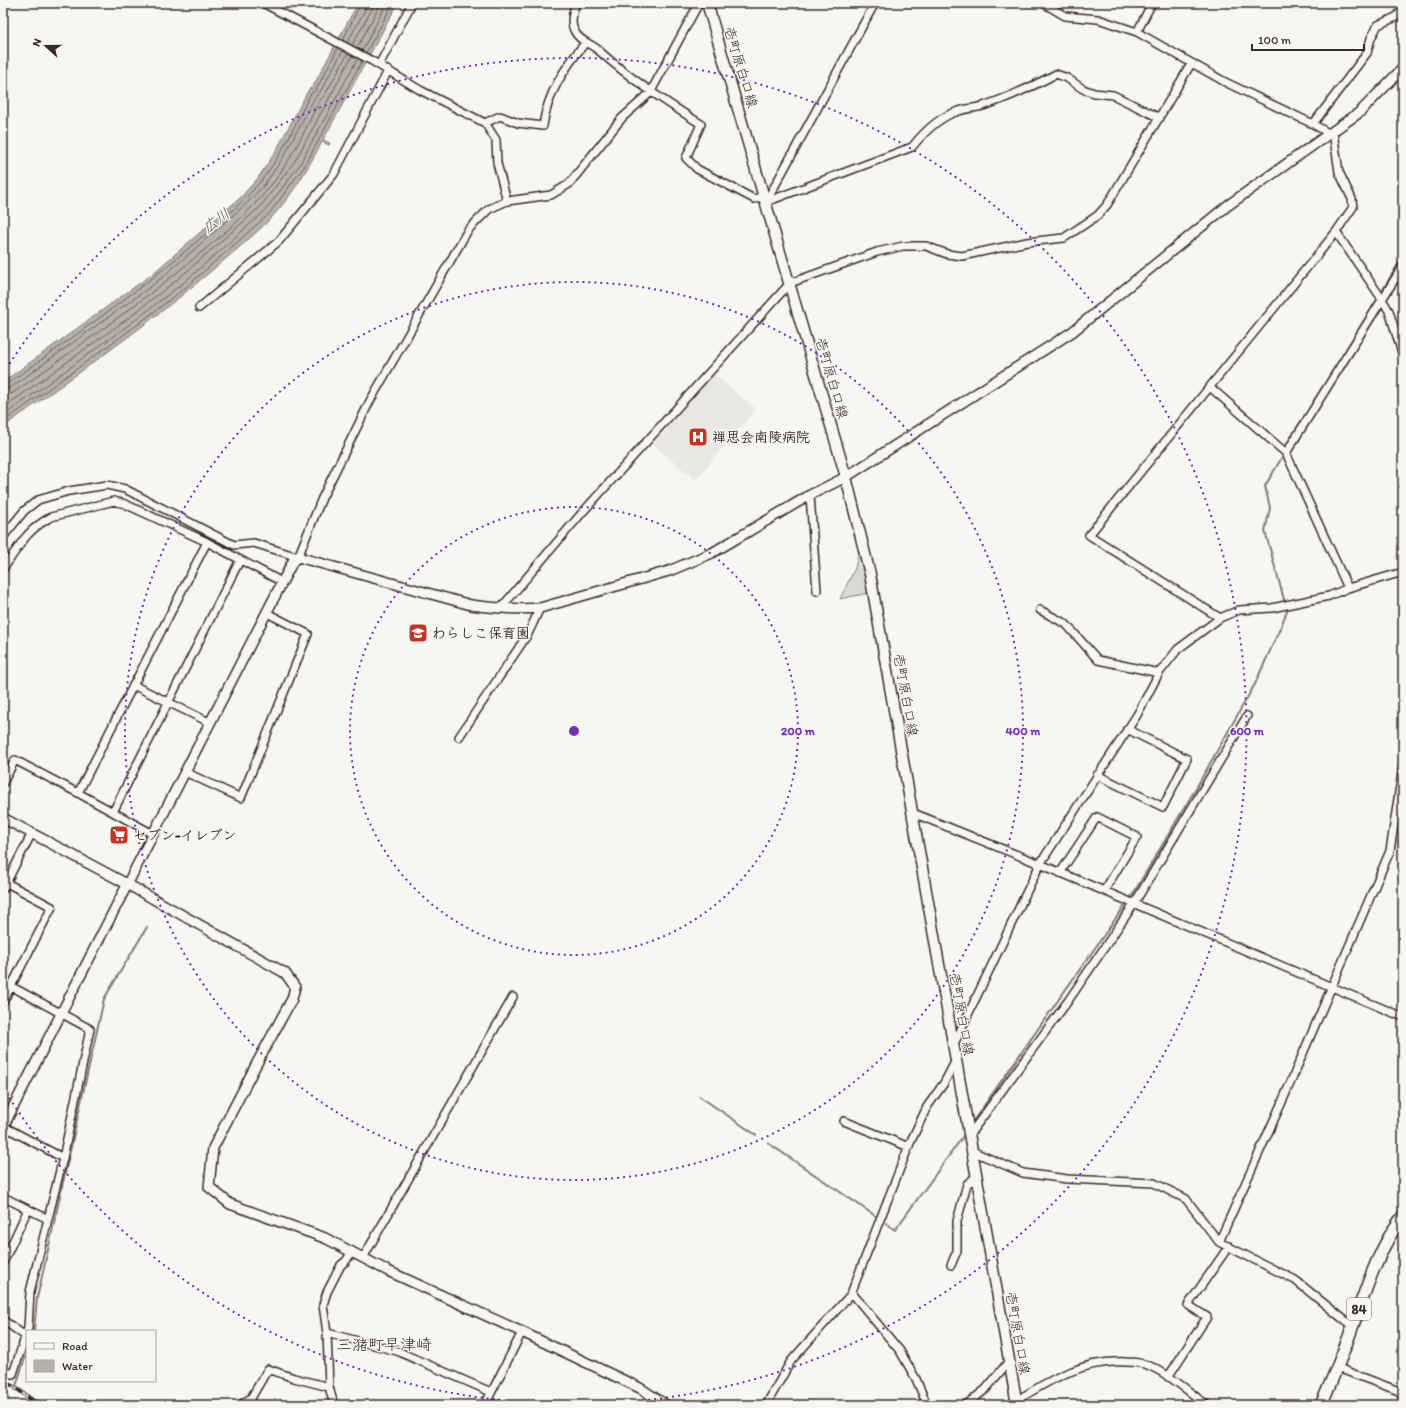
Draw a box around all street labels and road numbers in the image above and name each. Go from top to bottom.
street label: 壱町原白口線 [720,24,761,110]
street label: 壱町原白口線 [812,335,851,421]
street label: 壱町原白口線 [890,652,921,738]
street label: 壱町原白口線 [946,971,977,1057]
street label: 壱町原白口線 [1002,1290,1033,1376]
road number: 84 [1347,1298,1371,1320]

